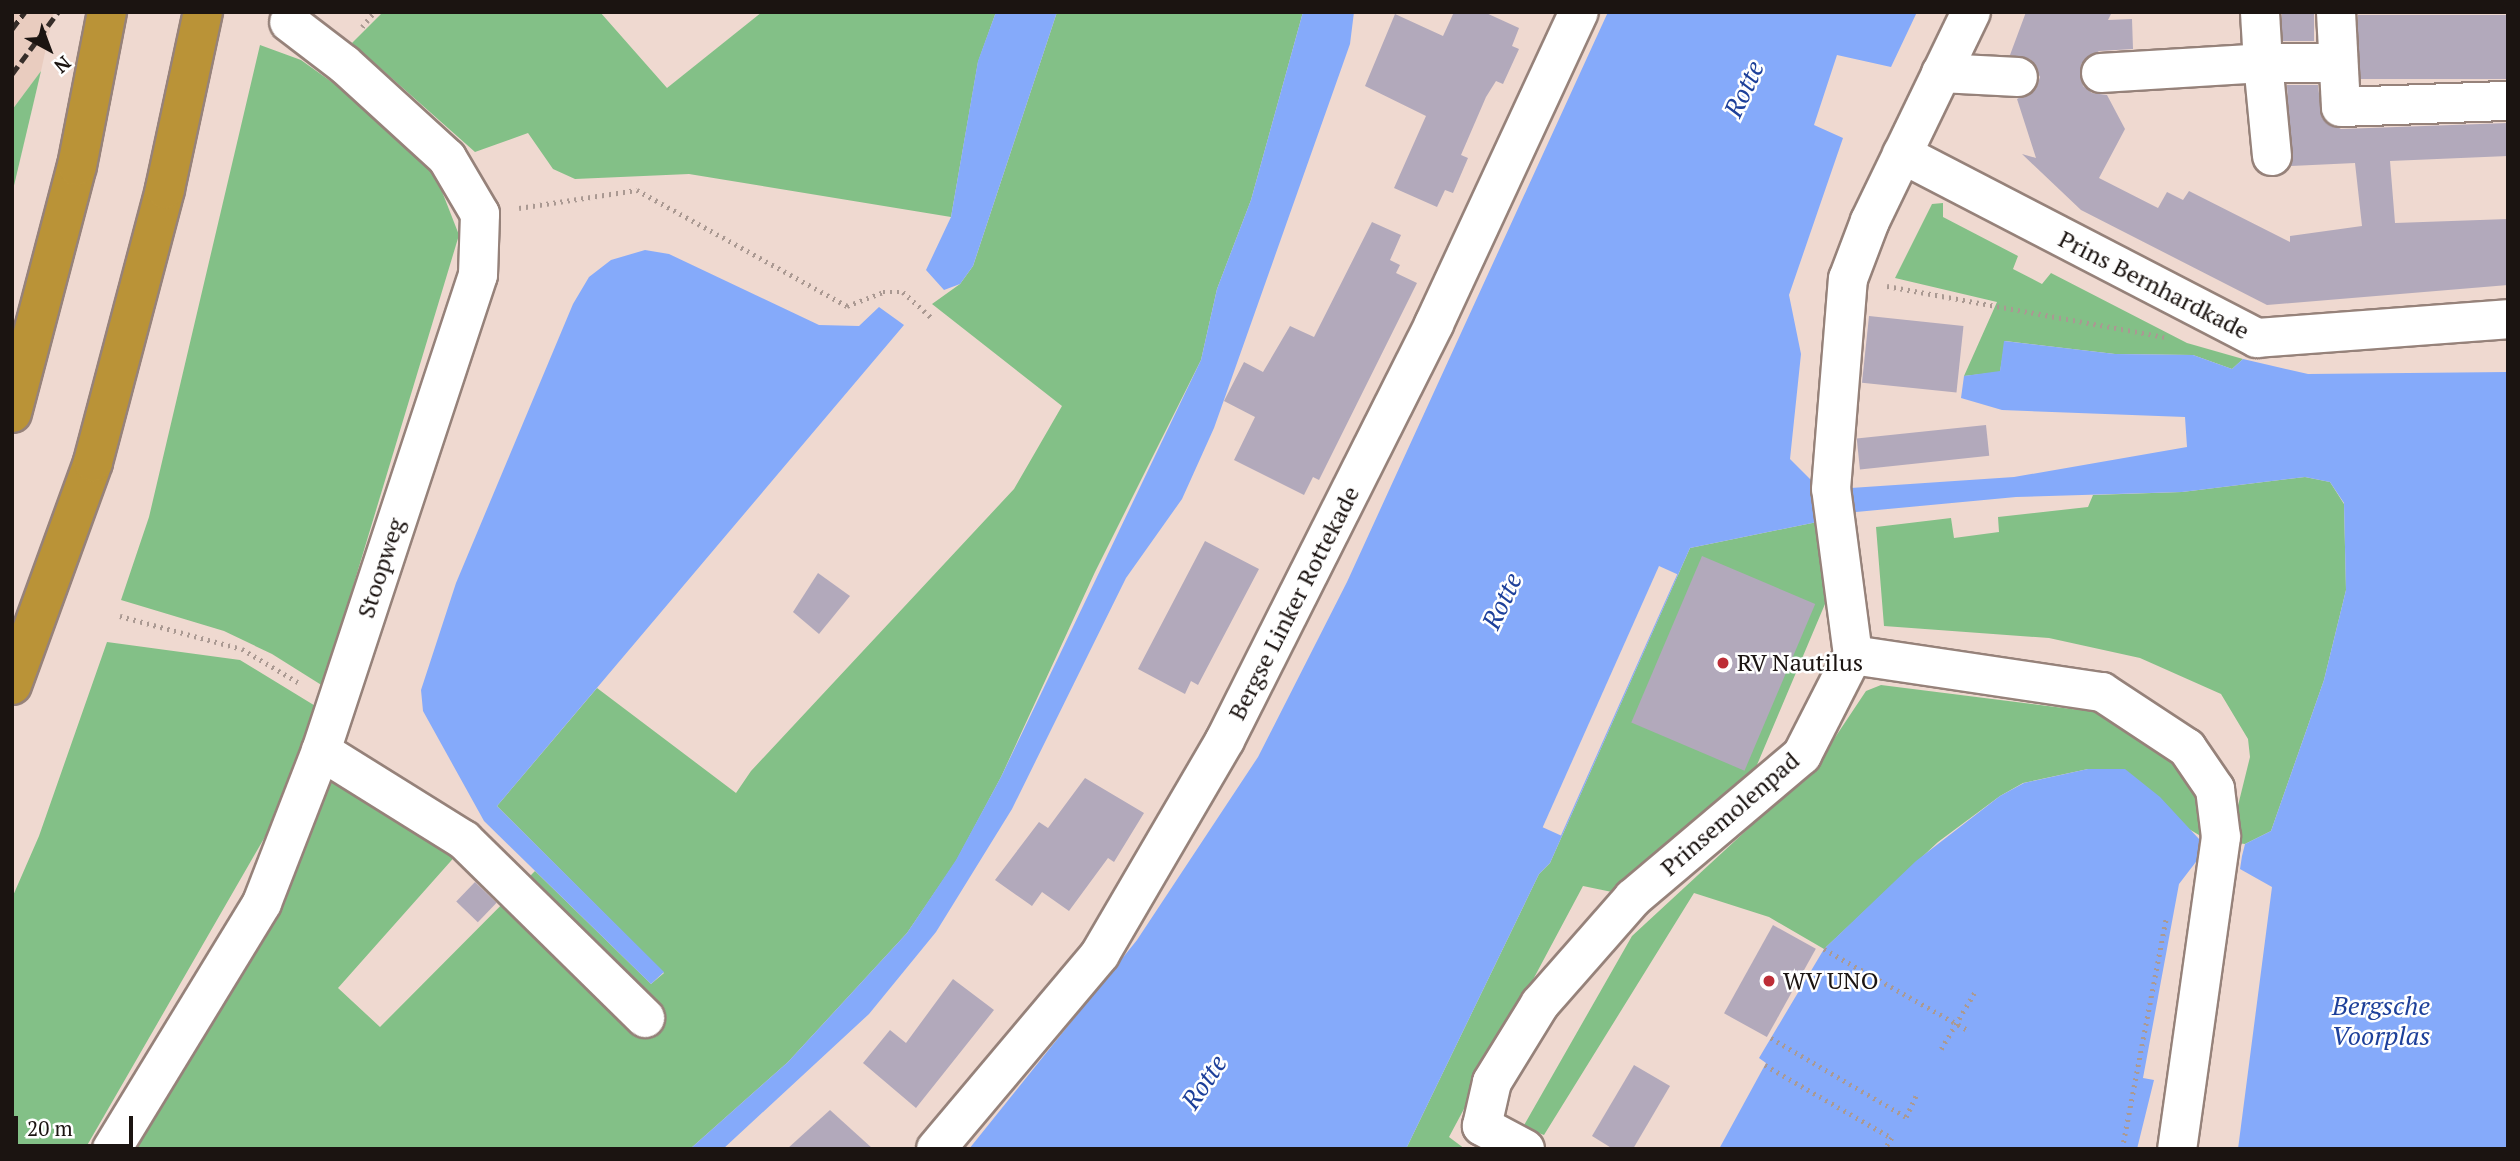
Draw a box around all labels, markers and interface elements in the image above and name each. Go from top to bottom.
north arrow [14,14,84,84]
text: N [49,51,77,79]
water label: Rotte [1717,56,1771,122]
street label: Prins Bernhardkade [2054,224,2254,346]
street label: Bergse Linker Rottekade [1223,481,1365,725]
street label: Stoopweg [351,514,411,622]
water label: Rotte [1475,568,1529,634]
place label: RV Nautilus [1737,649,1864,677]
marker: RV Nautilus [1715,655,1731,671]
street label: Prinsemolenpad [1655,746,1805,882]
place label: WV UNO [1783,967,1879,995]
marker: WV UNO [1761,973,1777,989]
water label: Bergsche Voorplas [2332,990,2430,1052]
water label: Rotte [1175,1049,1233,1115]
scale bar [18,1102,136,1146]
text: 20 m [27,1114,73,1142]

